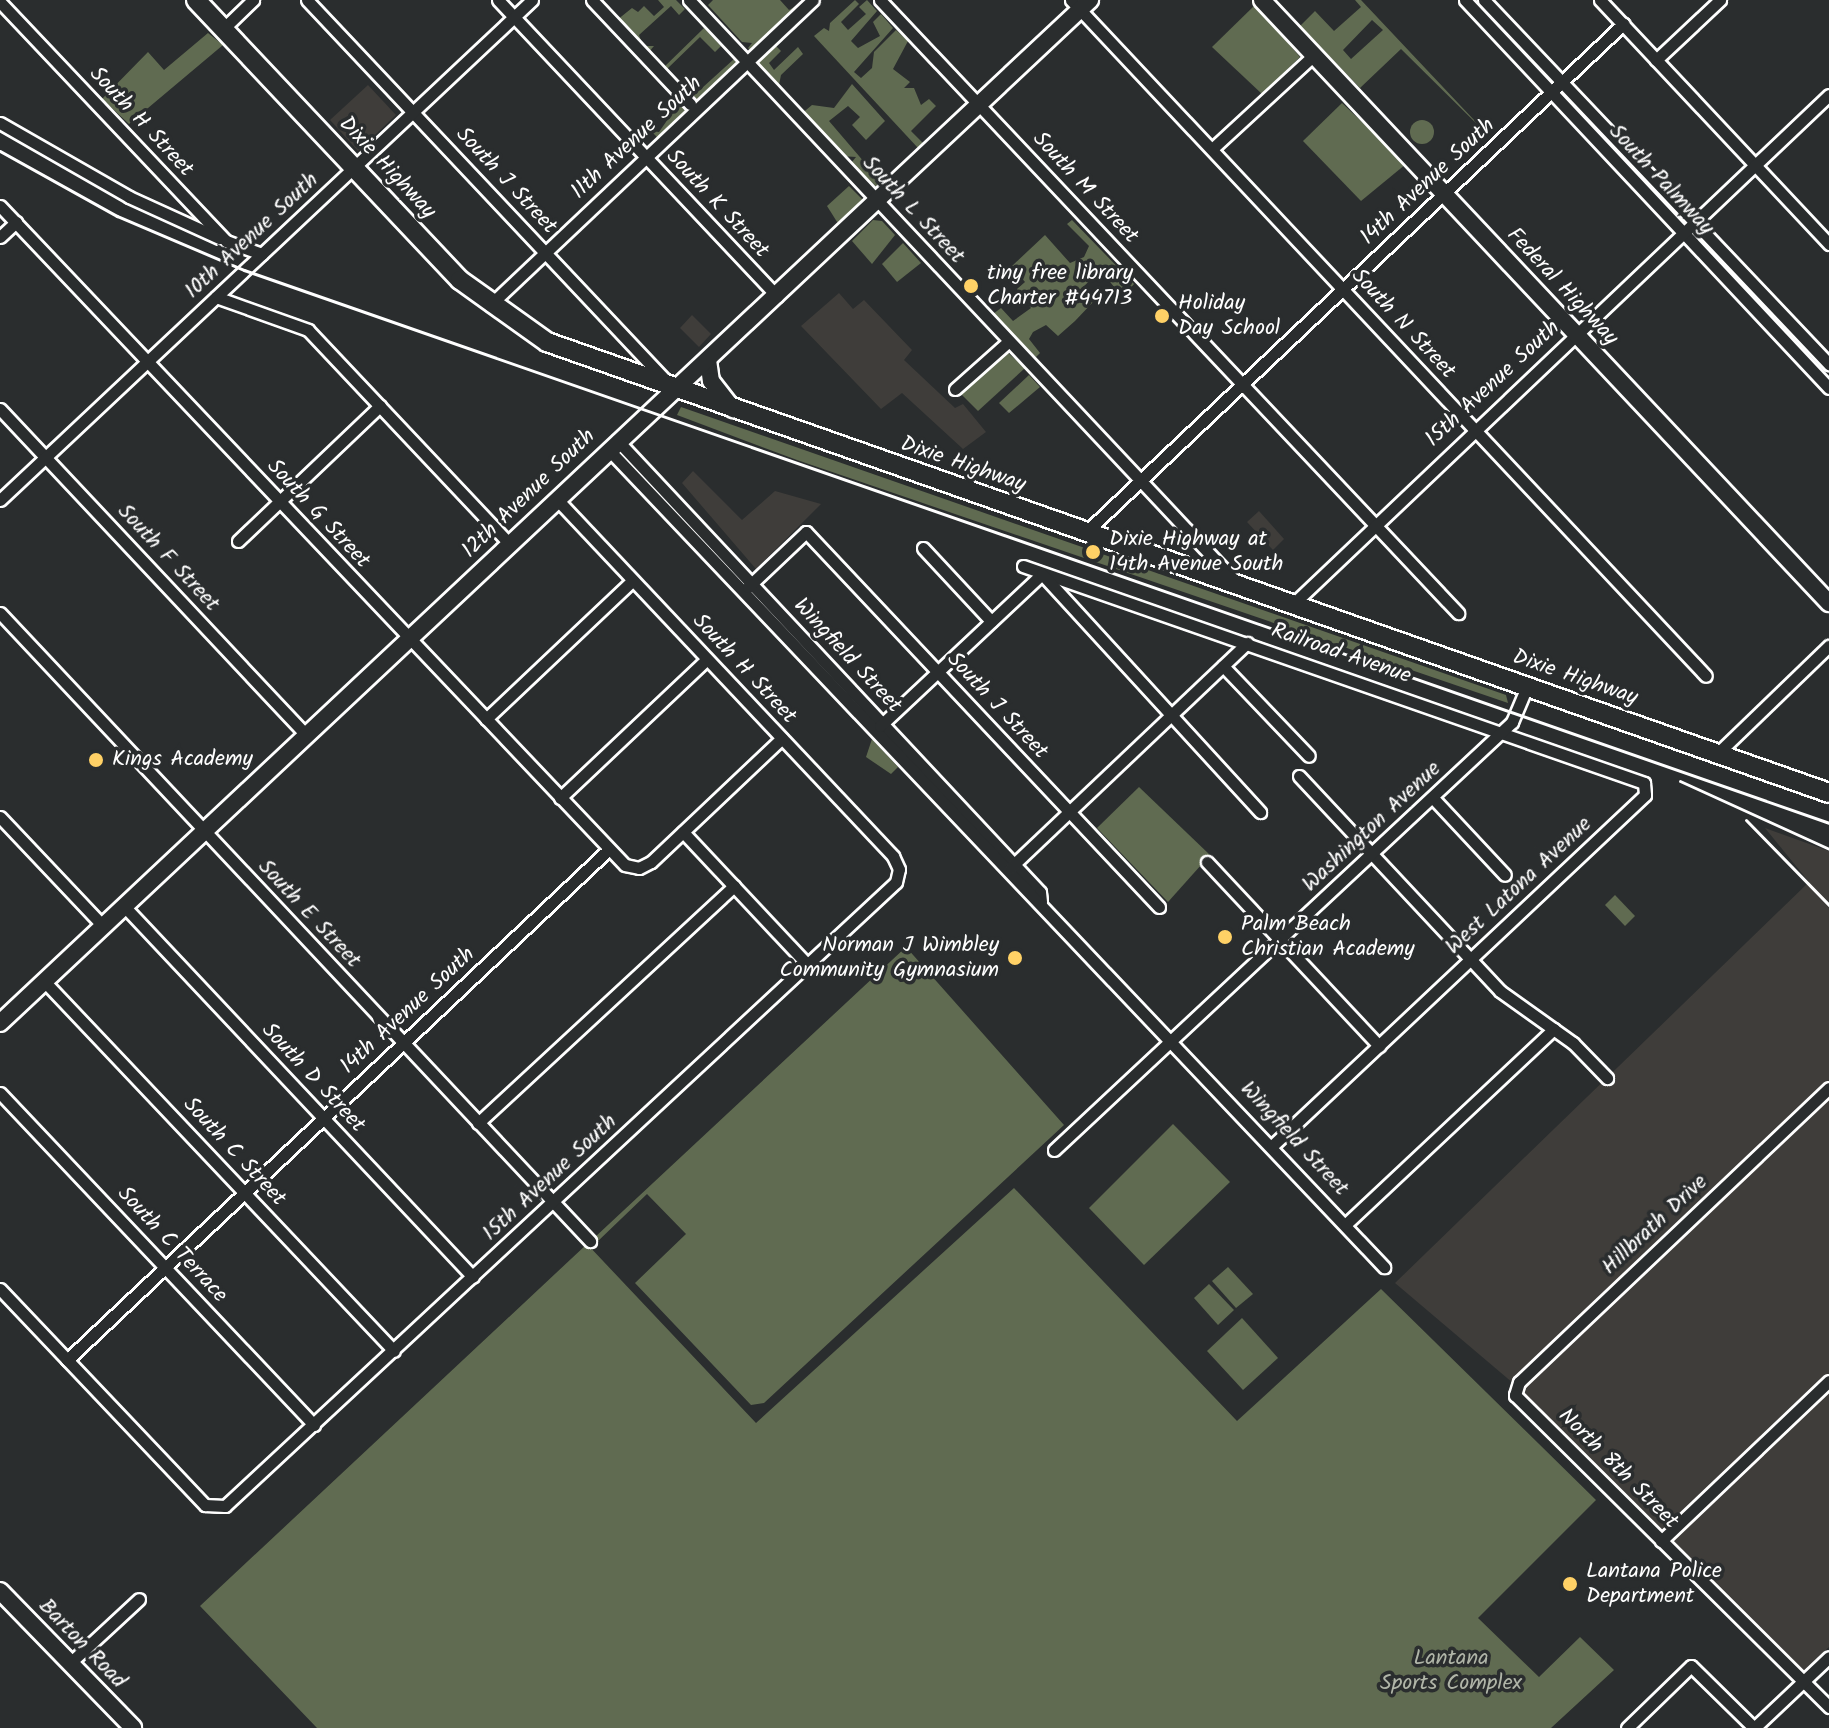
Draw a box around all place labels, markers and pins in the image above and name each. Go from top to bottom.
place label: tiny free library Charter #44713 [987,260,1133,312]
marker: tiny free library Charter #44713 [962,277,980,295]
place label: Holiday Day School [1178,290,1280,342]
marker: Holiday Day School [1153,307,1171,325]
place label: Dixie Highway at 14th Avenue South [1109,526,1283,578]
marker: Dixie Highway at 14th Avenue South [1084,543,1102,561]
place label: Kings Academy [112,747,253,773]
marker: Kings Academy [87,751,105,769]
place label: Palm Beach Christian Academy [1241,911,1415,962]
marker: Palm Beach Christian Academy [1216,928,1234,946]
place label: Norman J Wimbley Community Gymnasium [780,932,999,984]
marker: Norman J Wimbley Community Gymnasium [1006,949,1024,967]
place label: Lantana Police Department [1586,1558,1722,1610]
marker: Lantana Police Department [1561,1575,1579,1593]

